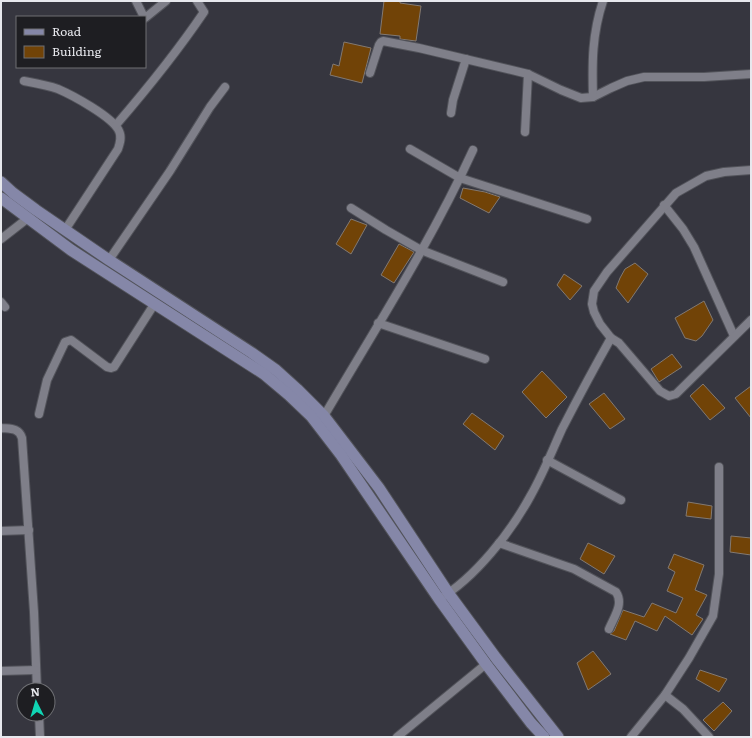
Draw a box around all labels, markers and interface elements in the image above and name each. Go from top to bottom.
legend [16,16,146,68]
text: Road [52,22,82,40]
text: Building [52,42,102,60]
north arrow [16,682,56,722]
text: N [30,683,40,699]

